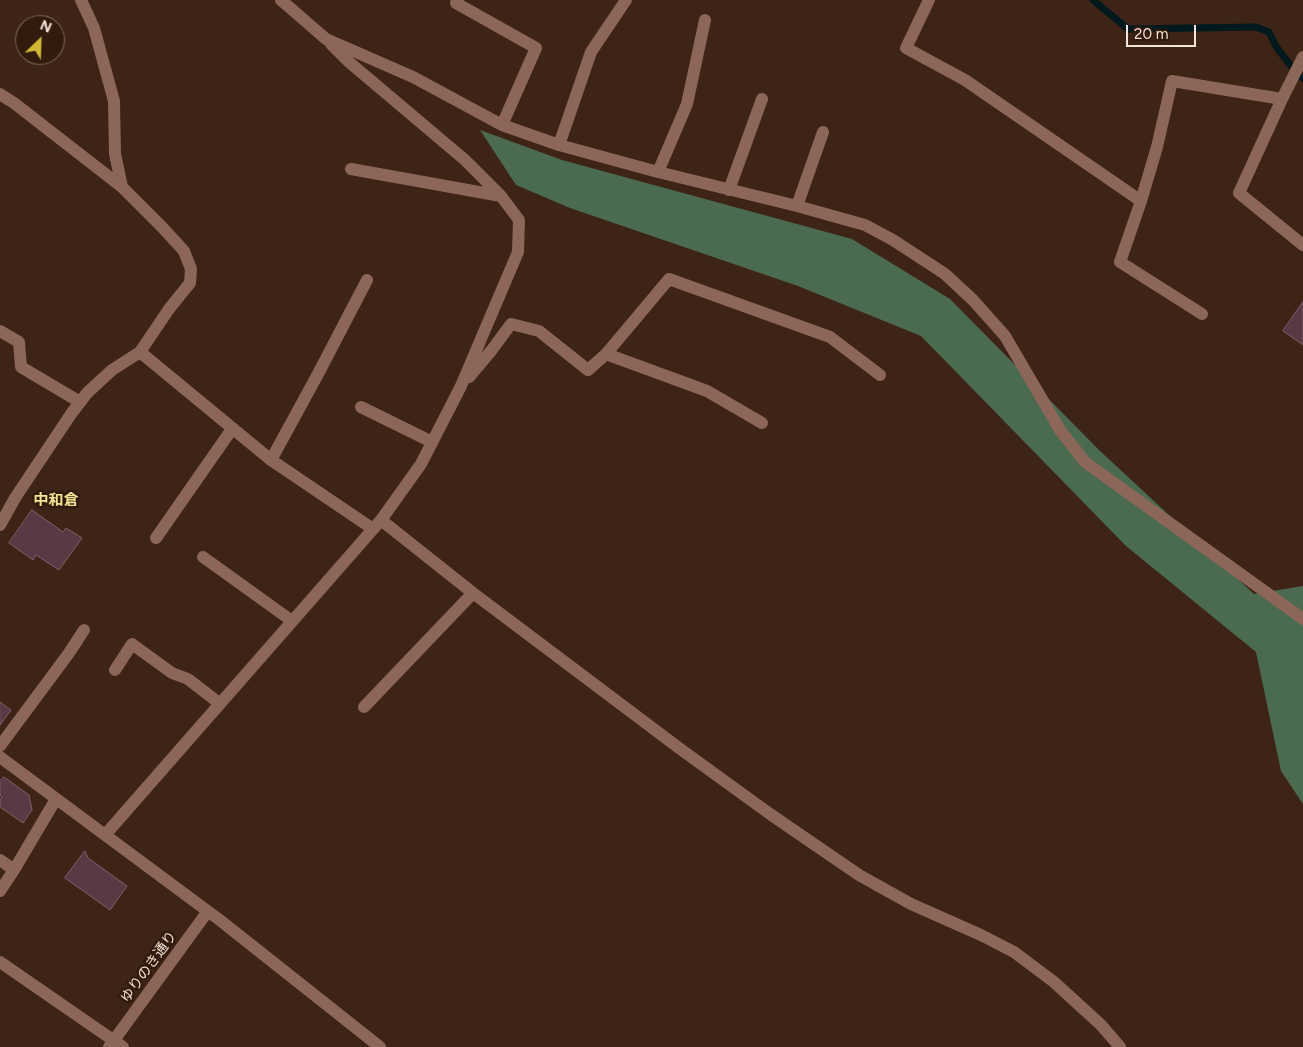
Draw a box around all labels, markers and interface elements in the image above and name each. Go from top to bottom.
north arrow [15,15,65,65]
scale bar [1128,15,1198,47]
text: N [37,17,54,37]
text: 20 m [1134,25,1168,43]
district label: 中和倉 [34,492,78,510]
street label: ゆりのき通り [118,928,180,1006]

